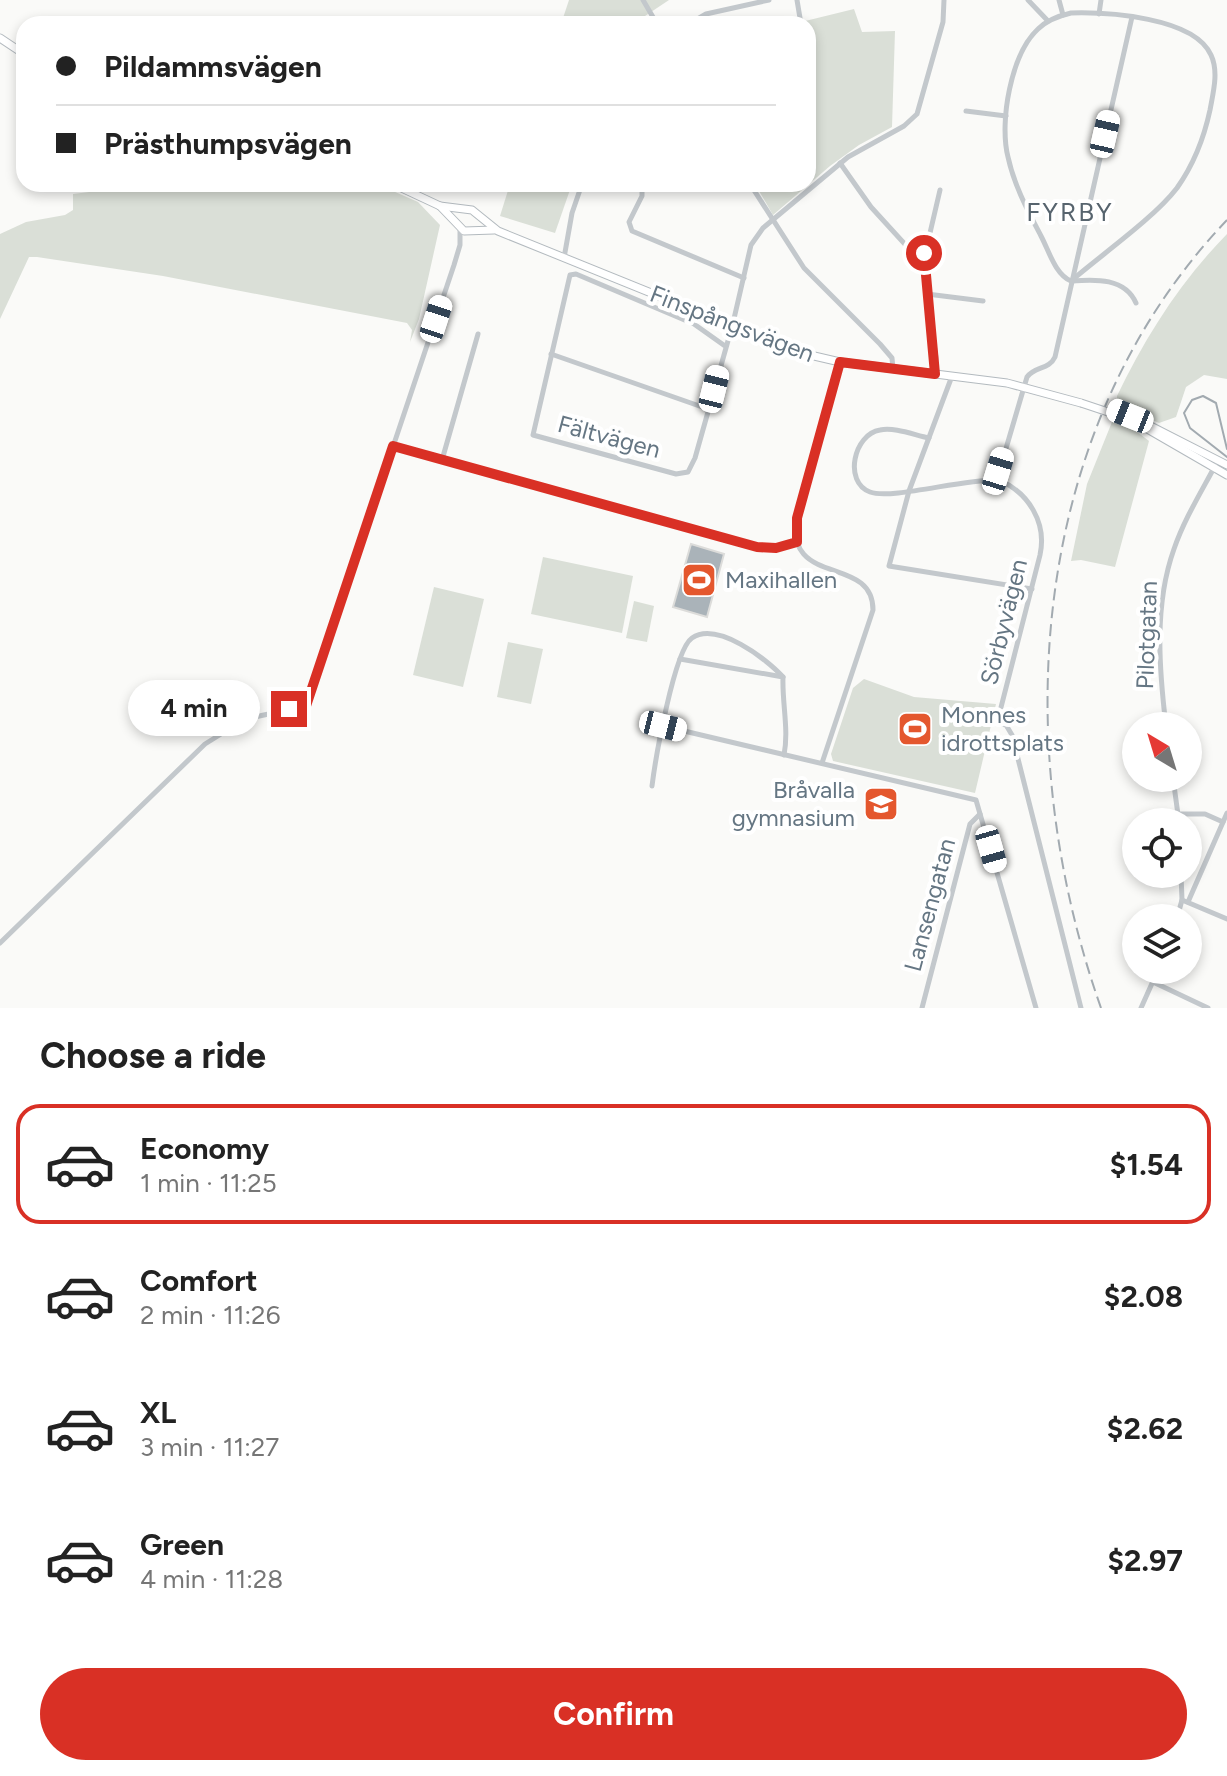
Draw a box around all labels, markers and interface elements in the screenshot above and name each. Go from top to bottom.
text: Pildammsvägen [104,48,322,85]
car [1088,108,1122,160]
text: Prästhumpsvägen [104,125,352,162]
district label: FYRBY [1026,196,1114,228]
route start [906,235,942,271]
street label: Finspångsvägen [646,279,818,368]
car [417,292,455,346]
car [697,363,731,415]
car [1103,396,1157,436]
street label: Fältvägen [555,409,664,464]
car [980,445,1016,497]
street label: Sörbyvägen [974,556,1033,688]
sports icon: Maxihallen [680,561,718,599]
place label: Maxihallen [725,565,837,594]
street label: Pilotgatan [1130,580,1163,690]
callout: 4 min [129,681,261,737]
route end [271,691,307,727]
text: 4 min [161,692,227,724]
place label: Monnes idrottsplats [941,700,1064,757]
car [637,709,689,743]
sports icon: Monnes idrottsplats [896,710,934,748]
north arrow [1122,712,1202,792]
map controls [1122,712,1202,984]
place label: Bråvalla gymnasium [732,775,855,832]
school or university icon: Bråvalla gymnasium [862,785,900,823]
button: locate [1122,808,1202,888]
car [973,823,1009,875]
street label: Lansengatan [898,835,961,975]
button: layers [1122,904,1202,984]
text: Choose a ride [40,1034,266,1077]
icon: car [44,1128,116,1200]
text: Economy [140,1130,269,1167]
text: $1.54 [1110,1146,1183,1183]
text: 1 min · 11:25 [140,1167,277,1199]
icon: car [44,1260,116,1332]
text: Comfort [140,1262,258,1299]
text: $2.08 [1104,1278,1183,1315]
text: 2 min · 11:26 [140,1299,280,1331]
icon: car [44,1392,116,1464]
text: XL [140,1394,176,1431]
text: $2.62 [1107,1410,1183,1447]
text: 3 min · 11:27 [140,1431,279,1463]
icon: car [44,1524,116,1596]
text: Green [140,1526,224,1563]
text: $2.97 [1107,1542,1183,1579]
text: 4 min · 11:28 [140,1563,283,1595]
button: Confirm [40,1668,1187,1760]

